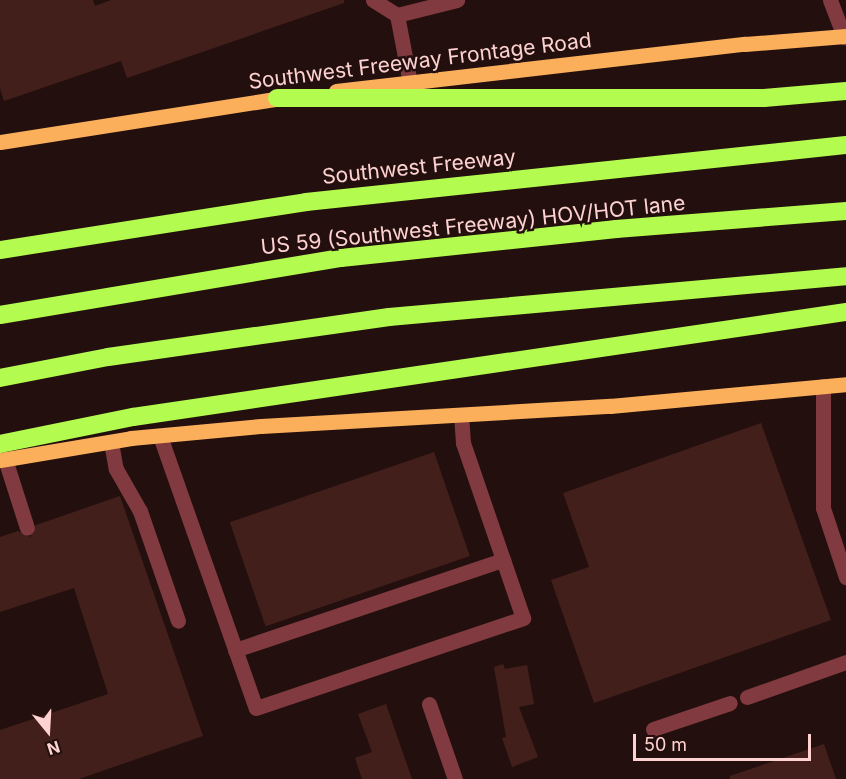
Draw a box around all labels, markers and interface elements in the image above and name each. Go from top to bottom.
street label: Southwest Freeway Frontage Road [247,27,593,95]
street label: Southwest Freeway [321,144,517,190]
street label: US 59 (Southwest Freeway) HOV/HOT lane [260,190,686,260]
north arrow [18,701,78,761]
scale bar [636,722,814,760]
text: 50 m [644,734,687,755]
text: N [45,737,62,760]

